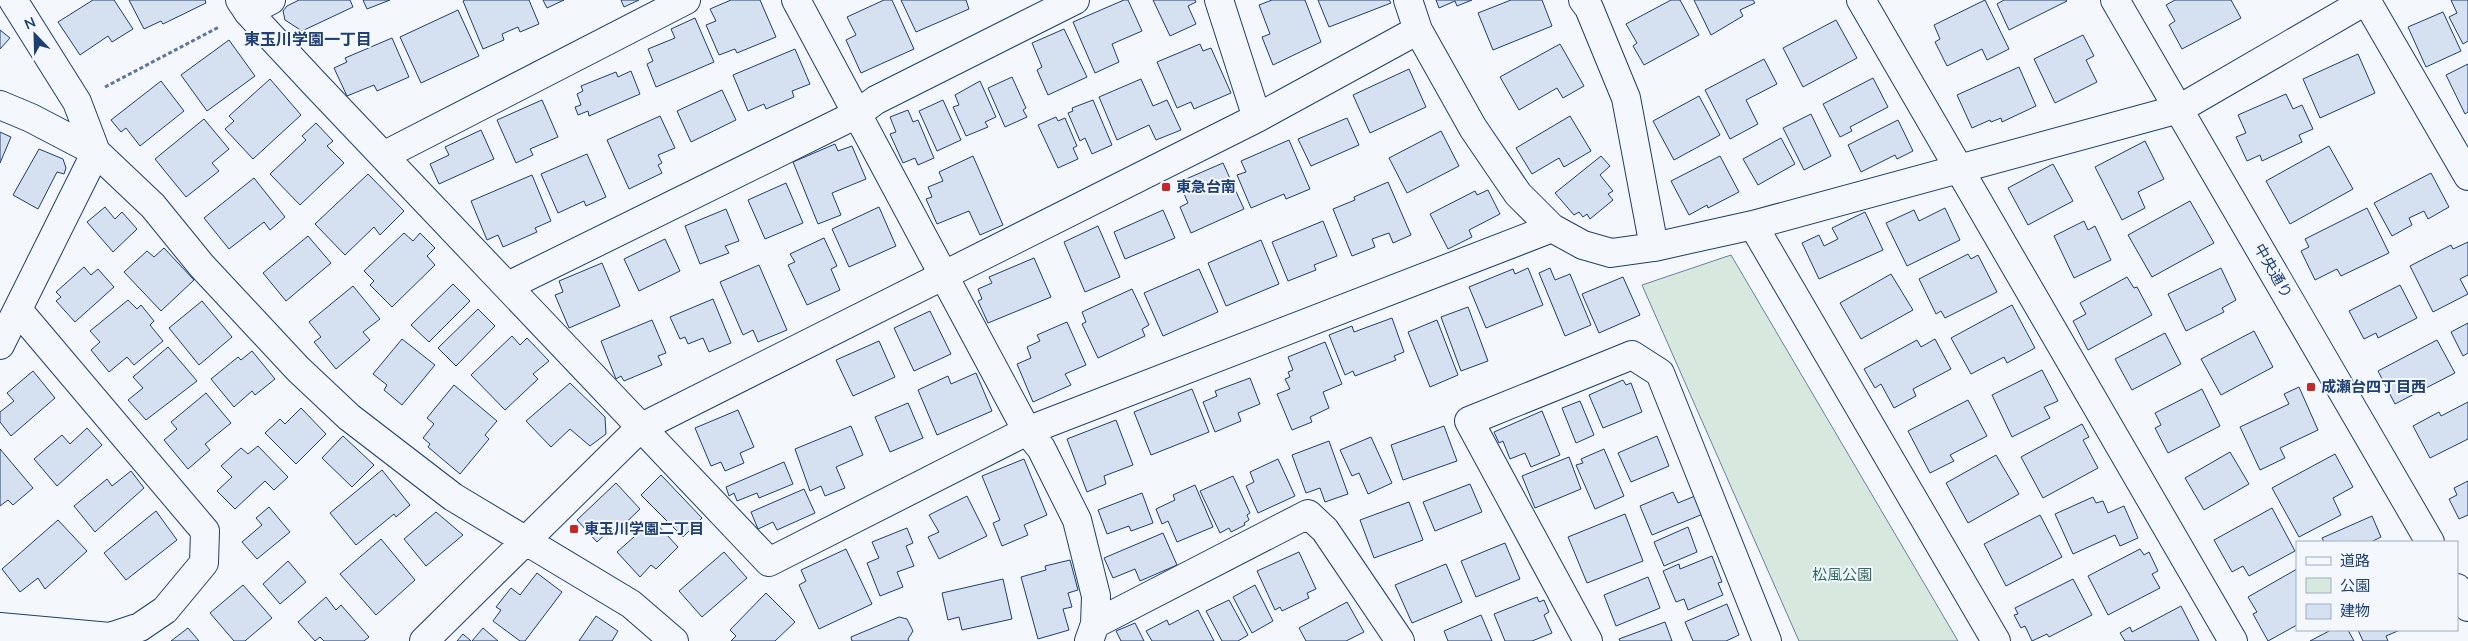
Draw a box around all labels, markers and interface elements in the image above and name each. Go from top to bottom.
north arrow [10,10,60,60]
text: N [22,13,38,33]
district label: 東玉川学園一丁目 [244,29,372,49]
place label: 東急台南 [1176,177,1236,196]
marker: 東急台南 [1160,181,1172,193]
street label: 中央通り [2250,240,2297,301]
place label: 成瀬台四丁目西 [2321,377,2426,396]
marker: 成瀬台四丁目西 [2305,381,2317,393]
place label: 東玉川学園二丁目 [584,519,704,538]
marker: 東玉川学園二丁目 [568,523,580,535]
legend [2296,541,2458,631]
text: 道路 [2340,551,2370,570]
park label: 松風公園 [1812,565,1872,584]
text: 公園 [2340,576,2370,595]
text: 建物 [2340,601,2370,620]

